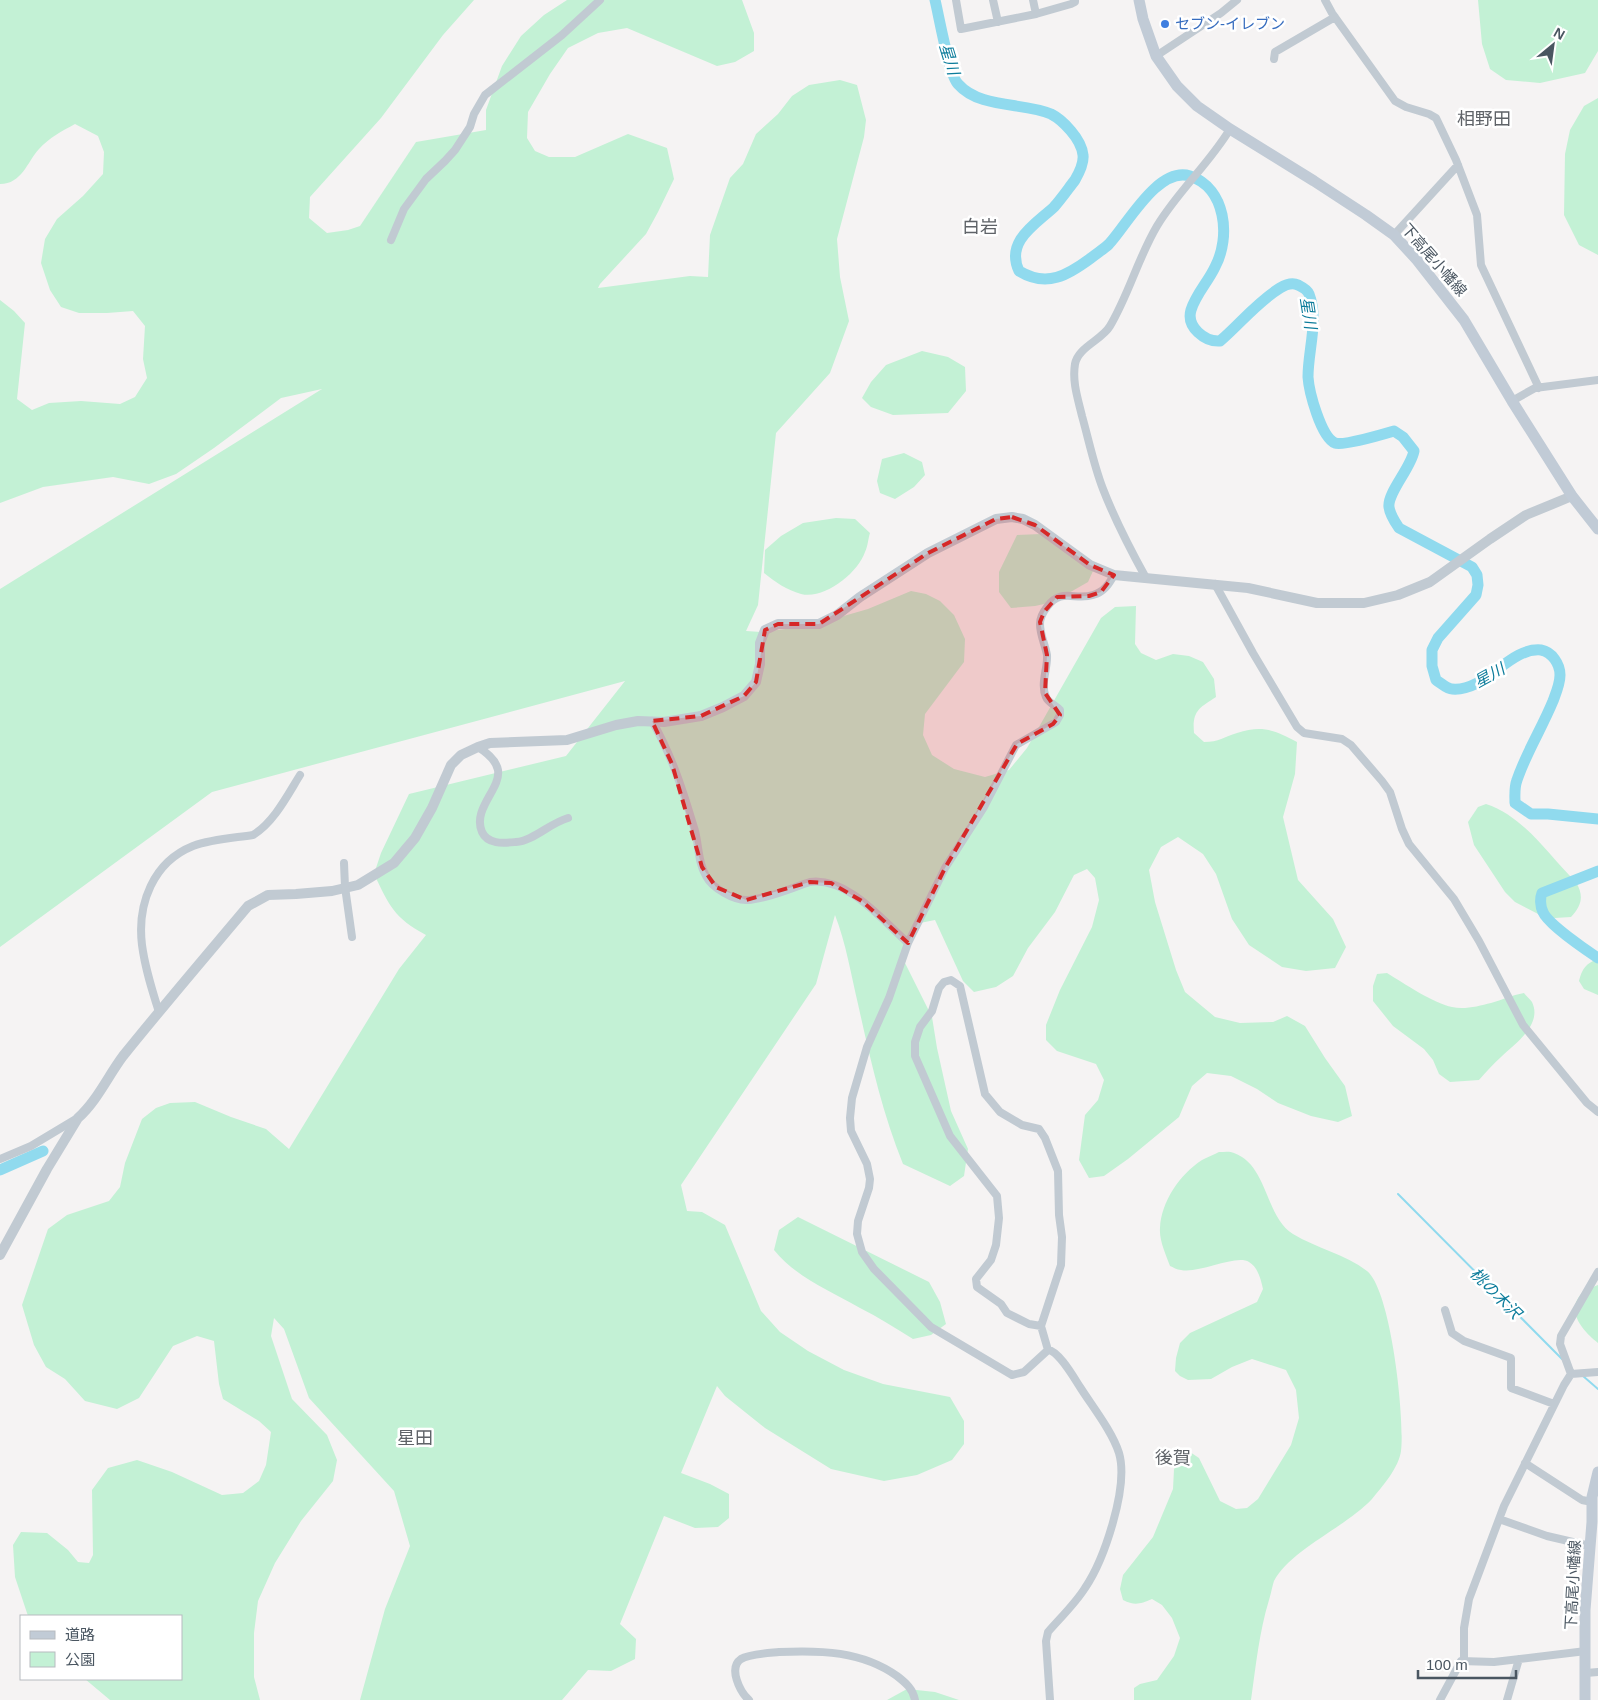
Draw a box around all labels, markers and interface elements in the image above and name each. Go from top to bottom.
place label: セブン-イレブン [1175,15,1285,32]
marker: セブン-イレブン [1159,18,1171,30]
north arrow [1528,20,1578,70]
text: N [1551,24,1568,43]
water label: 星川 [937,41,963,79]
district label: 相野田 [1457,109,1511,129]
district label: 白岩 [962,217,998,237]
street label: 下高尾小幡線 [1398,220,1470,299]
water label: 星川 [1298,296,1320,332]
water label: 星川 [1471,659,1509,691]
water label: 桃の木沢 [1467,1265,1526,1323]
district label: 星田 [397,1428,433,1448]
district label: 後賀 [1155,1448,1191,1468]
street label: 下高尾小幡線 [1562,1540,1583,1630]
legend [20,1615,182,1680]
text: 道路 [65,1626,95,1643]
scale bar [1418,1648,1516,1680]
text: 公園 [65,1651,95,1668]
text: 100 m [1426,1656,1468,1673]

